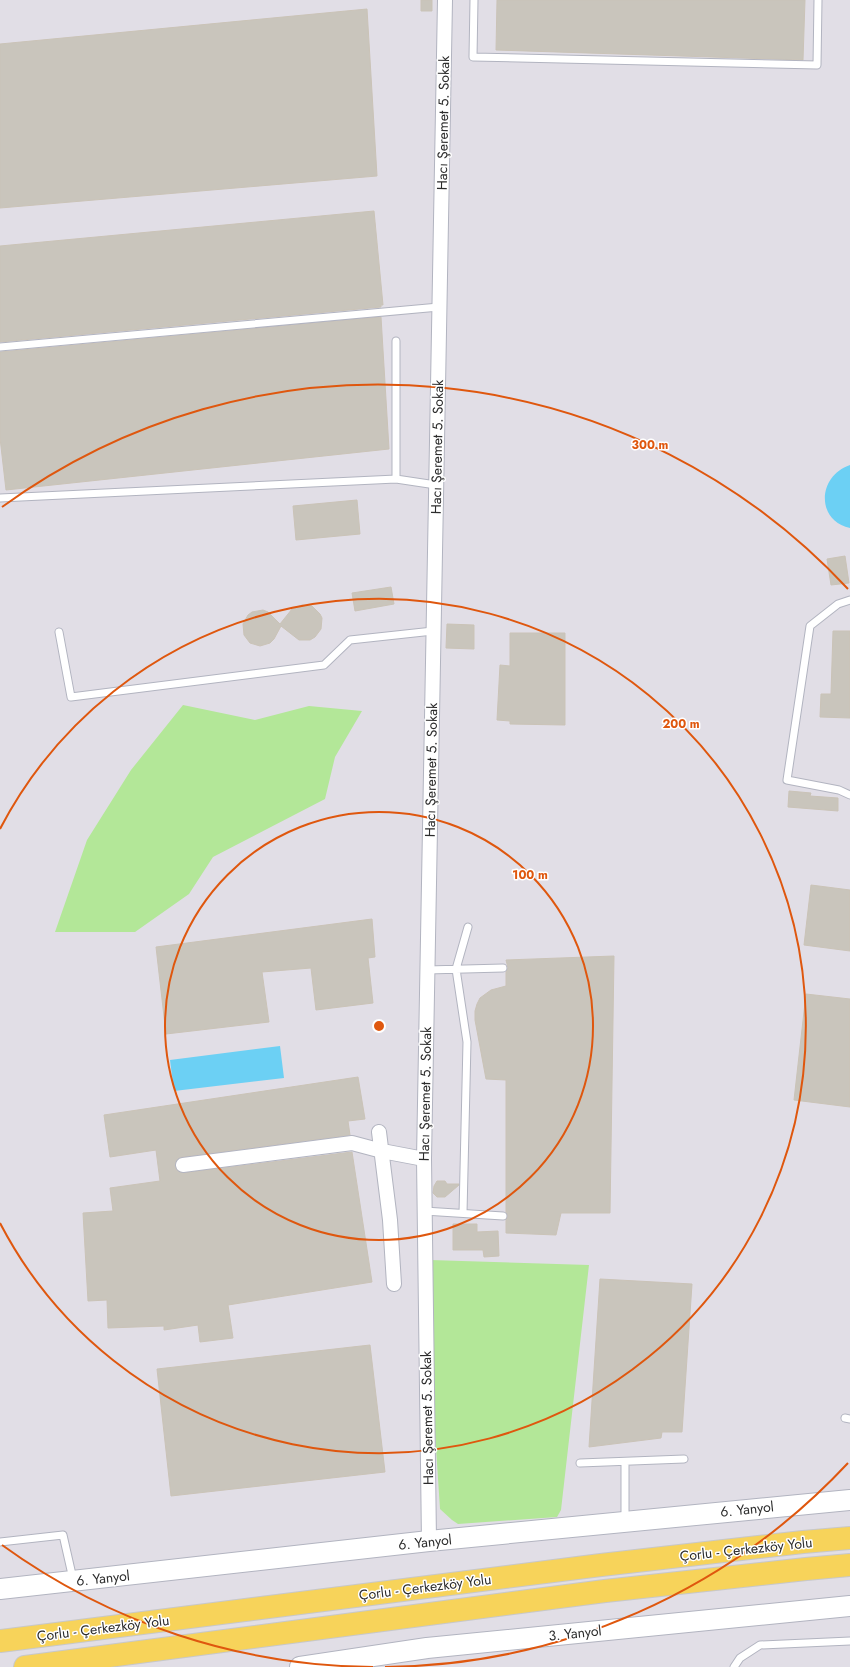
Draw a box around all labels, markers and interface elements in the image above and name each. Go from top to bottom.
street label: Hacı Şeremet 5. Sokak [432,55,454,190]
street label: Hacı Şeremet 5. Sokak [426,379,448,514]
text: 300 m [632,436,669,454]
street label: Hacı Şeremet 5. Sokak [420,702,442,837]
text: 200 m [662,715,700,733]
text: 100 m [512,866,548,884]
centre of rings [372,1019,386,1033]
street label: Hacı Şeremet 5. Sokak [414,1026,436,1161]
street label: Hacı Şeremet 5. Sokak [416,1350,438,1485]
street label: 6. Yanyol [719,1496,775,1522]
street label: 6. Yanyol [397,1529,453,1555]
street label: Çorlu - Çerkezköy Yolu [679,1532,813,1566]
street label: 6. Yanyol [75,1565,131,1591]
street label: Çorlu - Çerkezköy Yolu [358,1569,492,1605]
street label: Çorlu - Çerkezköy Yolu [36,1610,170,1646]
street label: 3. Yanyol [548,1620,602,1646]

